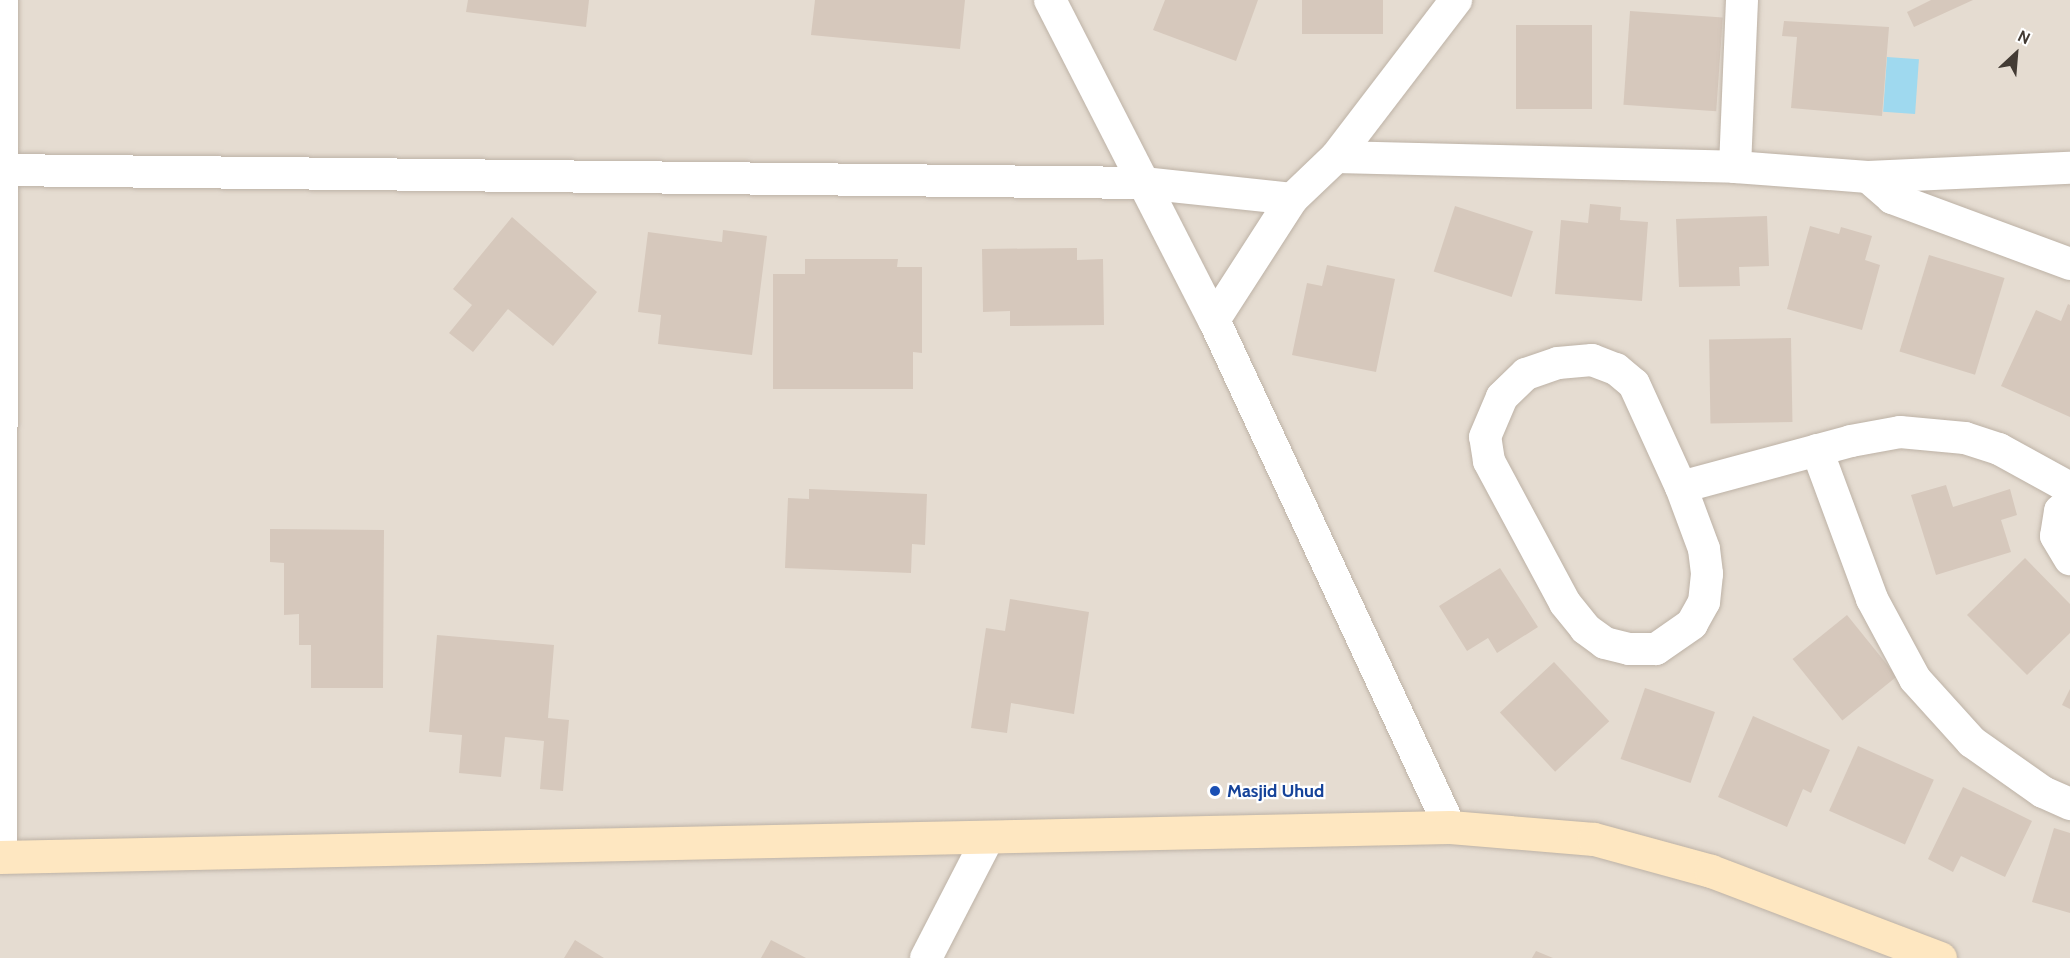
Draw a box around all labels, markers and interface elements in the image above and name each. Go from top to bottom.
north arrow [1986,24,2046,84]
text: N [2015,26,2033,48]
place label: Masjid Uhud [1227,780,1324,802]
marker: Masjid Uhud [1208,784,1222,798]

